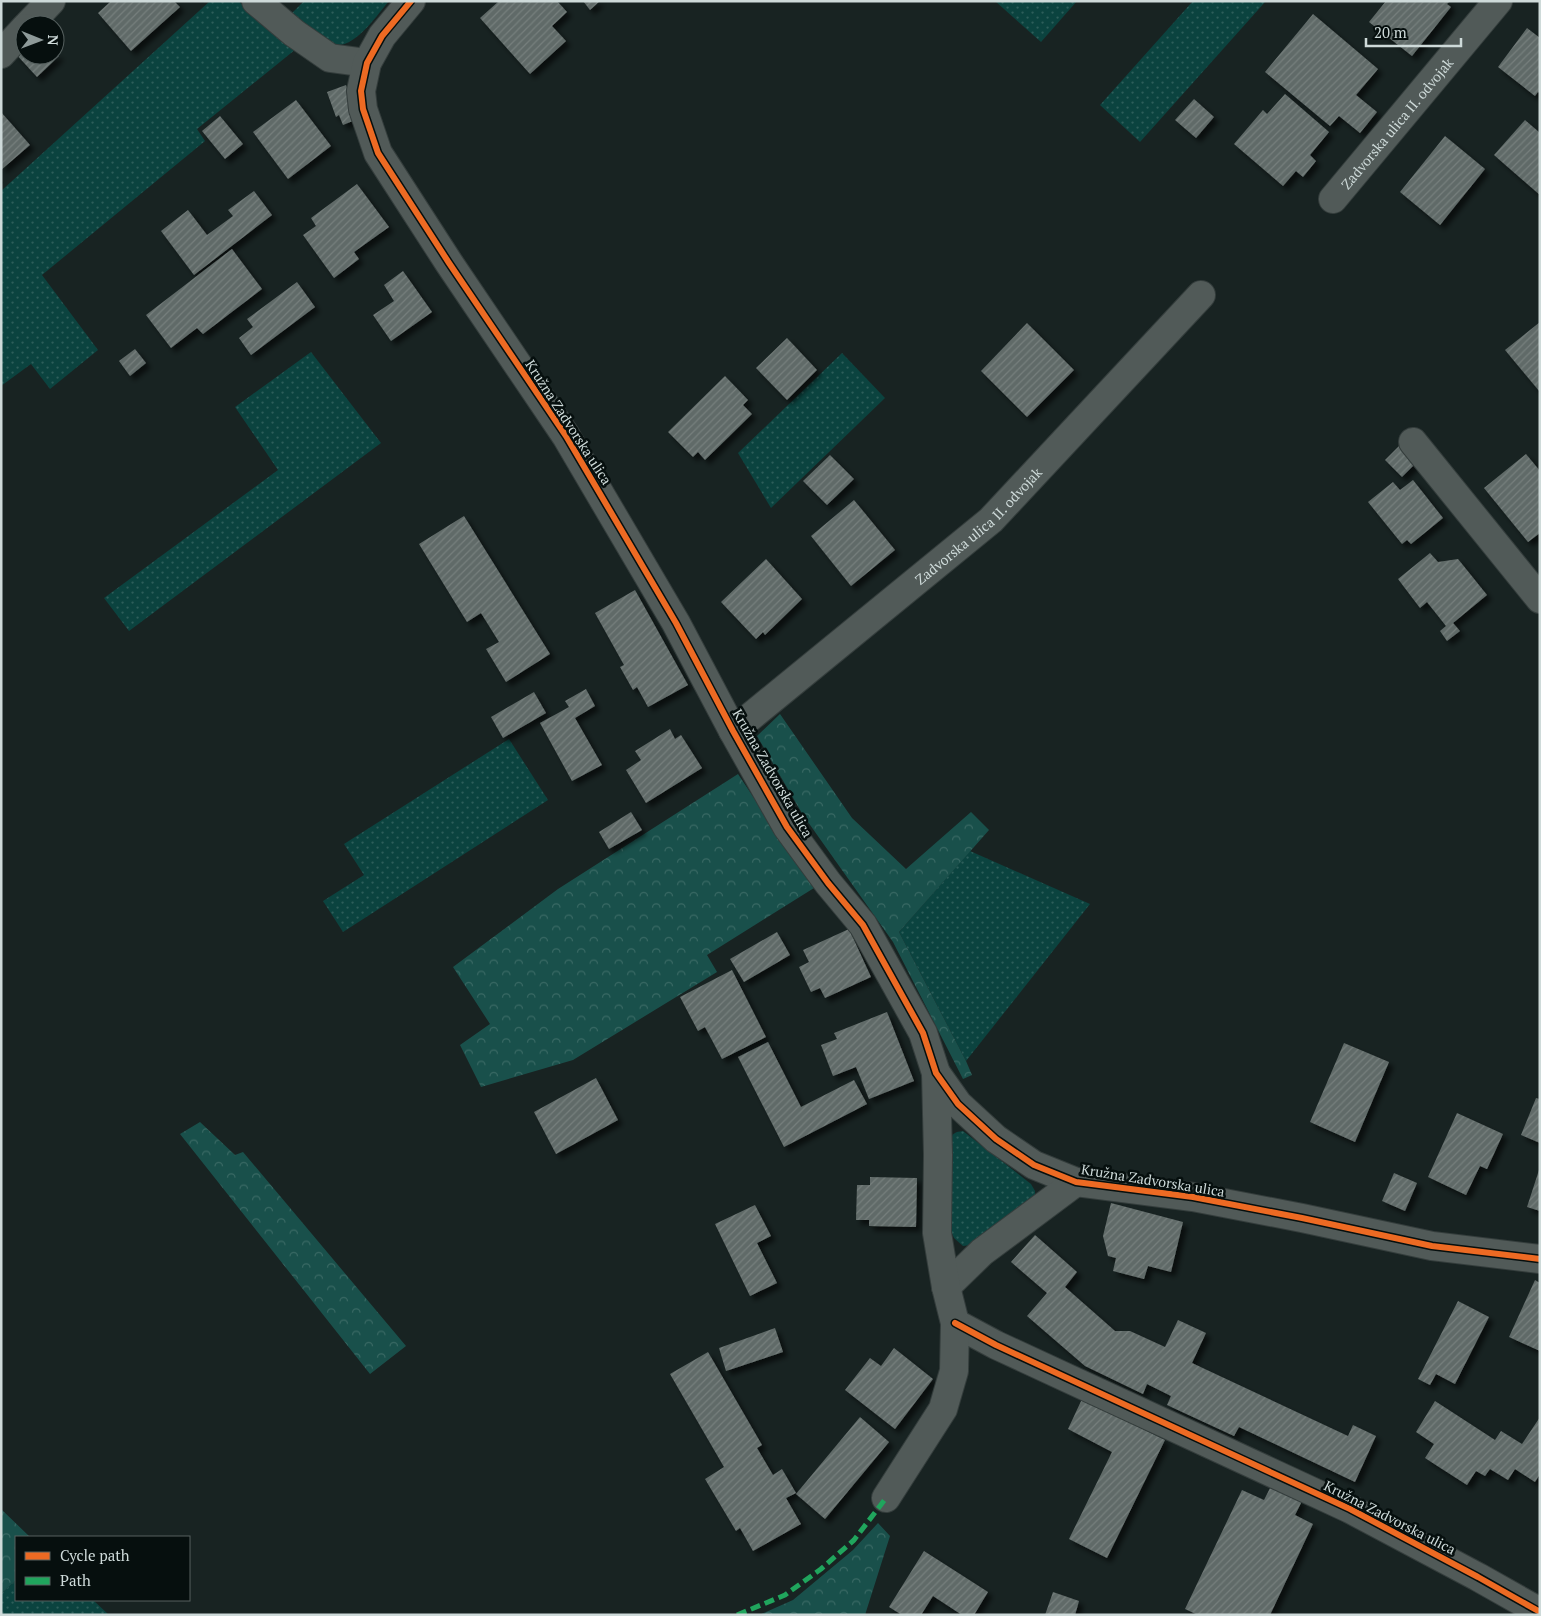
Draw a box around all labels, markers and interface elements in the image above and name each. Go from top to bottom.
north arrow [15,15,65,65]
scale bar [1366,15,1461,47]
text: 20 m [1374,22,1407,42]
text: N [44,35,63,46]
street label: Zadvorska ulica II. odvojak [1336,53,1457,193]
street label: Kružna Zadvorska ulica [521,356,617,488]
street label: Zadvorska ulica II. odvojak [911,462,1046,588]
street label: Kružna Zadvorska ulica [728,705,818,841]
street label: Kružna Zadvorska ulica [1080,1159,1226,1201]
street label: Kružna Zadvorska ulica [1321,1476,1459,1558]
legend [15,1536,190,1601]
text: Cycle path [60,1545,130,1565]
text: Path [60,1570,91,1590]

